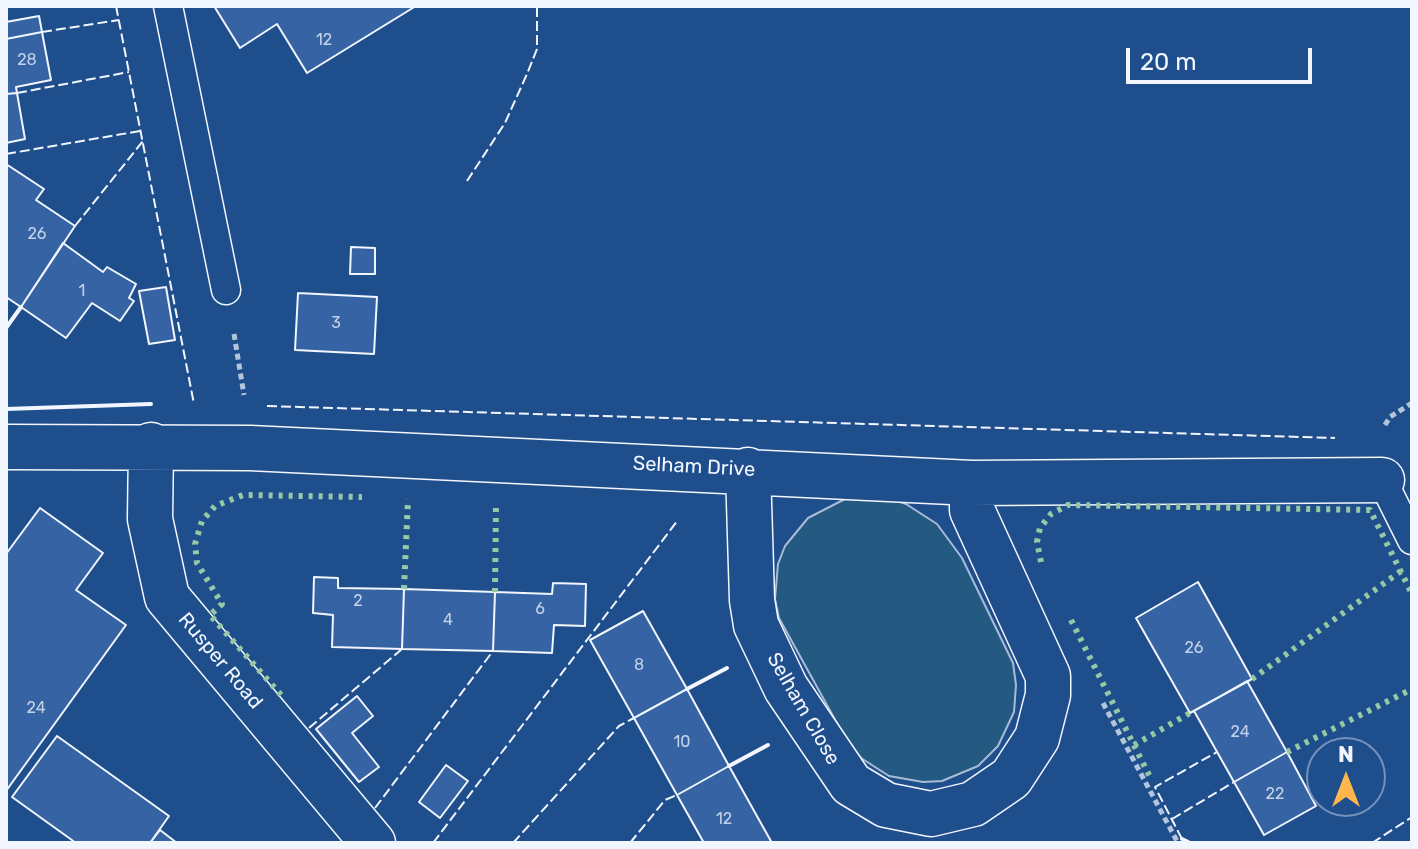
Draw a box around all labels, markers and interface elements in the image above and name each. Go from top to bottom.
house number: 12 [316,30,332,50]
scale bar [1130,32,1316,82]
text: 20 m [1140,48,1197,76]
house number: 28 [17,50,37,70]
house number: 26 [27,224,47,244]
house number: 1 [79,281,85,301]
house number: 3 [331,313,341,333]
street label: Selham Drive [632,452,756,482]
house number: 2 [353,591,363,611]
house number: 6 [535,599,545,619]
street label: Rusper Road [173,608,267,714]
house number: 4 [443,610,453,630]
house number: 26 [1184,638,1204,658]
street label: Selham Close [761,649,845,769]
house number: 8 [634,655,644,675]
house number: 24 [26,698,46,718]
house number: 24 [1230,722,1250,742]
house number: 10 [673,732,691,752]
north arrow [1306,737,1386,817]
text: N [1338,741,1354,768]
house number: 22 [1266,784,1284,804]
house number: 12 [716,809,732,829]

